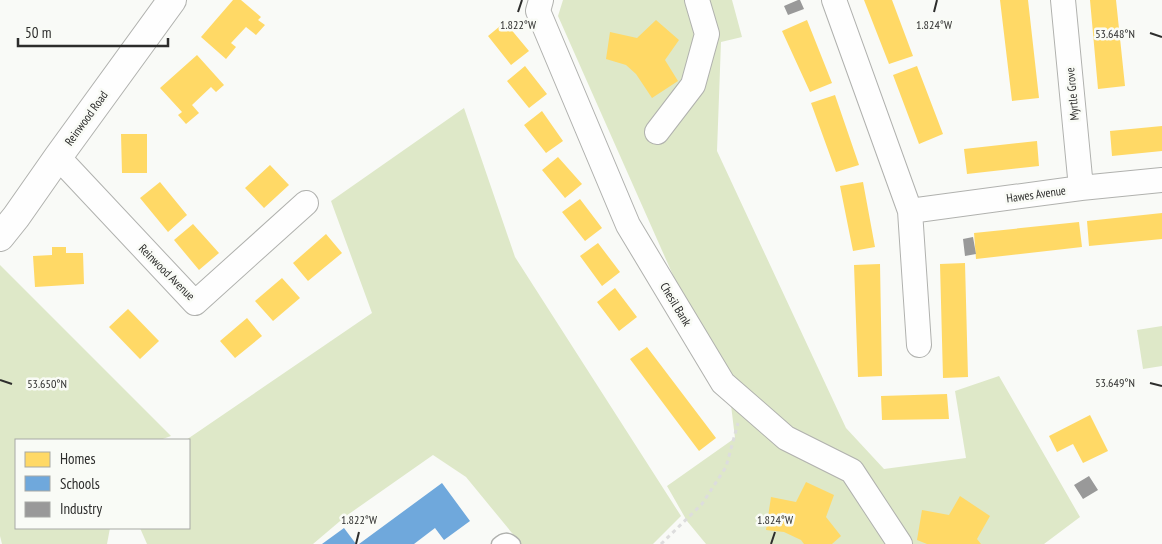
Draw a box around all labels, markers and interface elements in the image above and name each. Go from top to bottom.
scale bar [18,15,168,47]
text: 1.822°W [500,17,536,32]
text: 1.824°W [916,17,952,32]
text: 50 m [25,23,51,42]
text: 53.648°N [1095,26,1135,41]
street label: Myrtle Grove [1062,67,1082,121]
street label: Reinwood Road [61,88,111,148]
street label: Hawes Avenue [1005,182,1067,206]
street label: Reinwood Avenue [136,241,198,303]
street label: Chesil Bank [657,280,695,329]
text: 53.649°N [1095,375,1135,390]
text: 53.650°N [27,376,67,391]
legend [15,439,190,529]
text: Homes [60,449,96,468]
text: Schools [60,474,100,493]
text: Industry [60,499,102,518]
text: 1.822°W [341,512,377,527]
text: 1.824°W [757,512,793,527]

